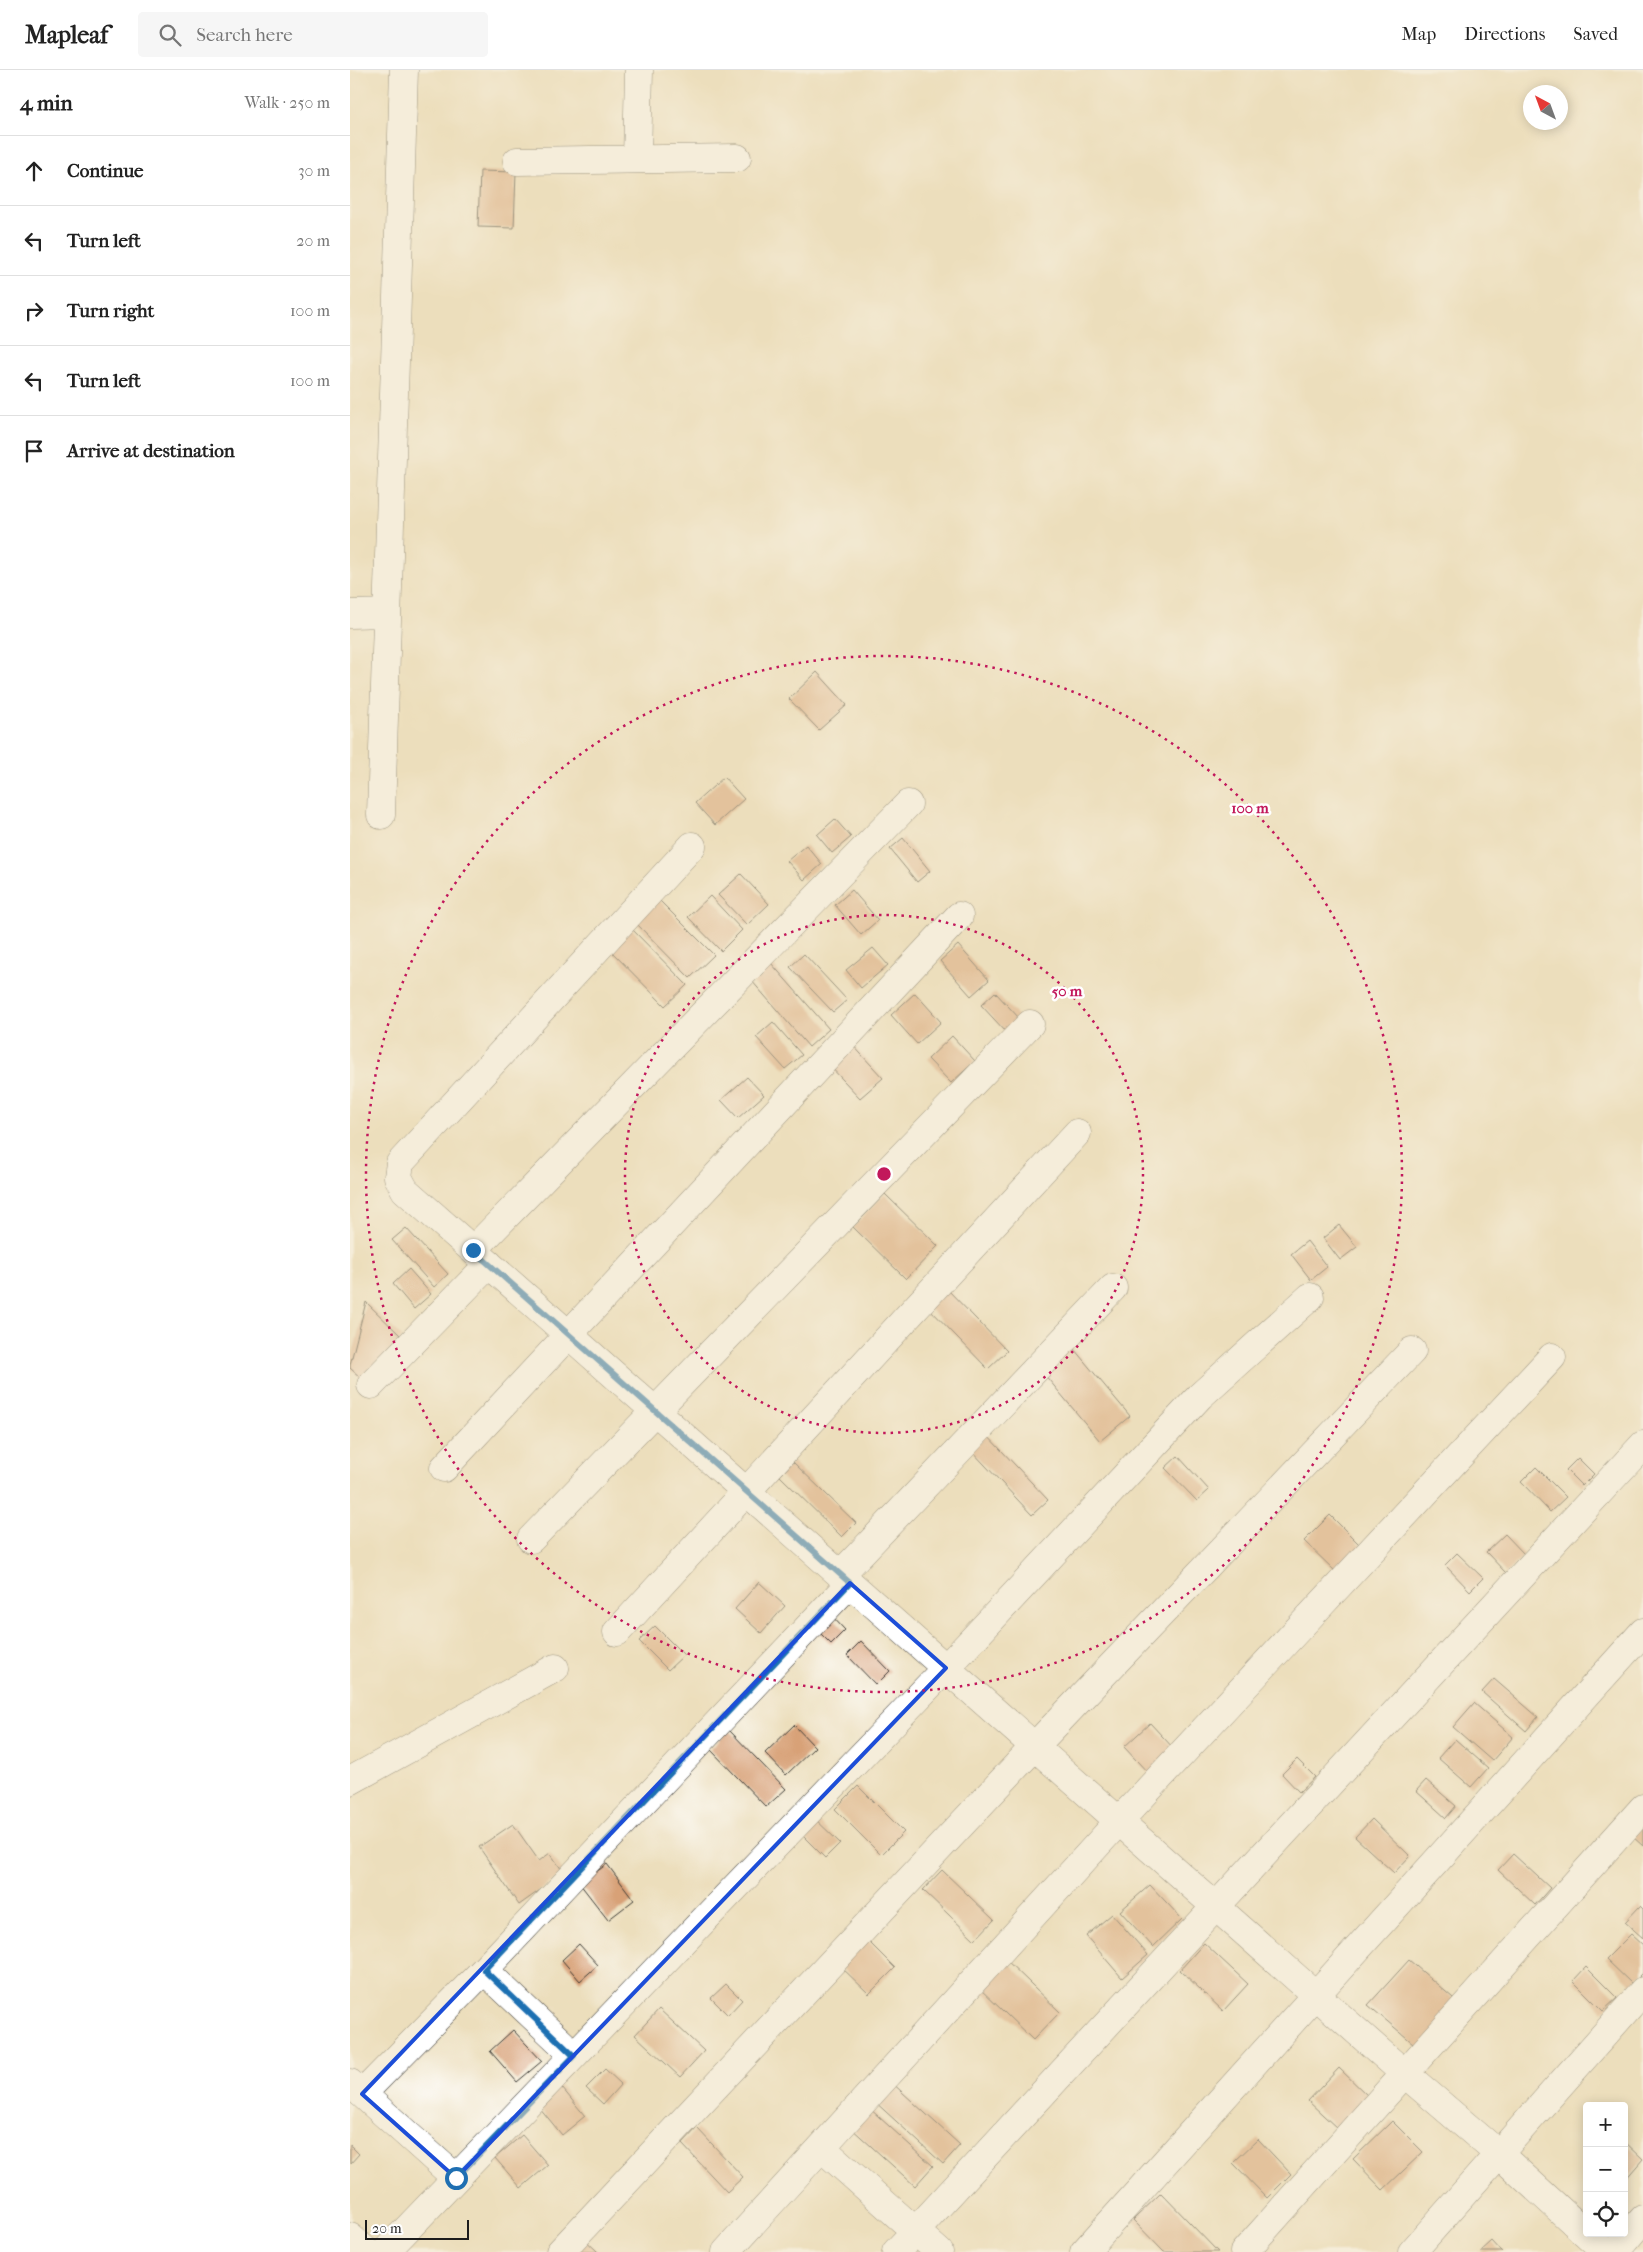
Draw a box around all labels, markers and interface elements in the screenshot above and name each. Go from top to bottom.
search box [138,12,488,57]
text: Mapleaf [25,21,108,49]
icon: search [156,21,184,49]
text: Search here [196,24,293,46]
text: Map [1402,24,1436,45]
text: Directions [1464,24,1545,45]
text: Saved [1573,24,1618,45]
north arrow [1523,85,1568,130]
text: 4 min [20,91,73,115]
text: Walk · 250 m [245,93,330,112]
icon: ahead [20,157,48,185]
text: Continue [67,160,143,182]
text: 30 m [298,161,330,180]
icon: left [20,227,48,255]
text: Turn left [67,230,141,252]
text: 20 m [296,231,330,250]
icon: right [20,297,48,325]
text: Turn right [67,300,154,322]
text: 100 m [290,301,330,320]
icon: left [20,367,48,395]
text: Turn left [67,370,141,392]
text: 100 m [290,371,330,390]
icon: arrive [20,437,48,465]
text: Arrive at destination [67,440,235,462]
text: 100 m [1231,799,1269,817]
text: 50 m [1052,982,1083,1000]
centre of rings [875,1165,893,1183]
route end [462,1239,485,1262]
map controls [1583,2102,1628,2237]
button: + [1583,2102,1628,2147]
button: − [1583,2147,1628,2192]
route start [445,2167,468,2190]
button: locate [1583,2192,1628,2237]
scale bar [365,2217,469,2240]
text: 20 m [372,2220,402,2237]

